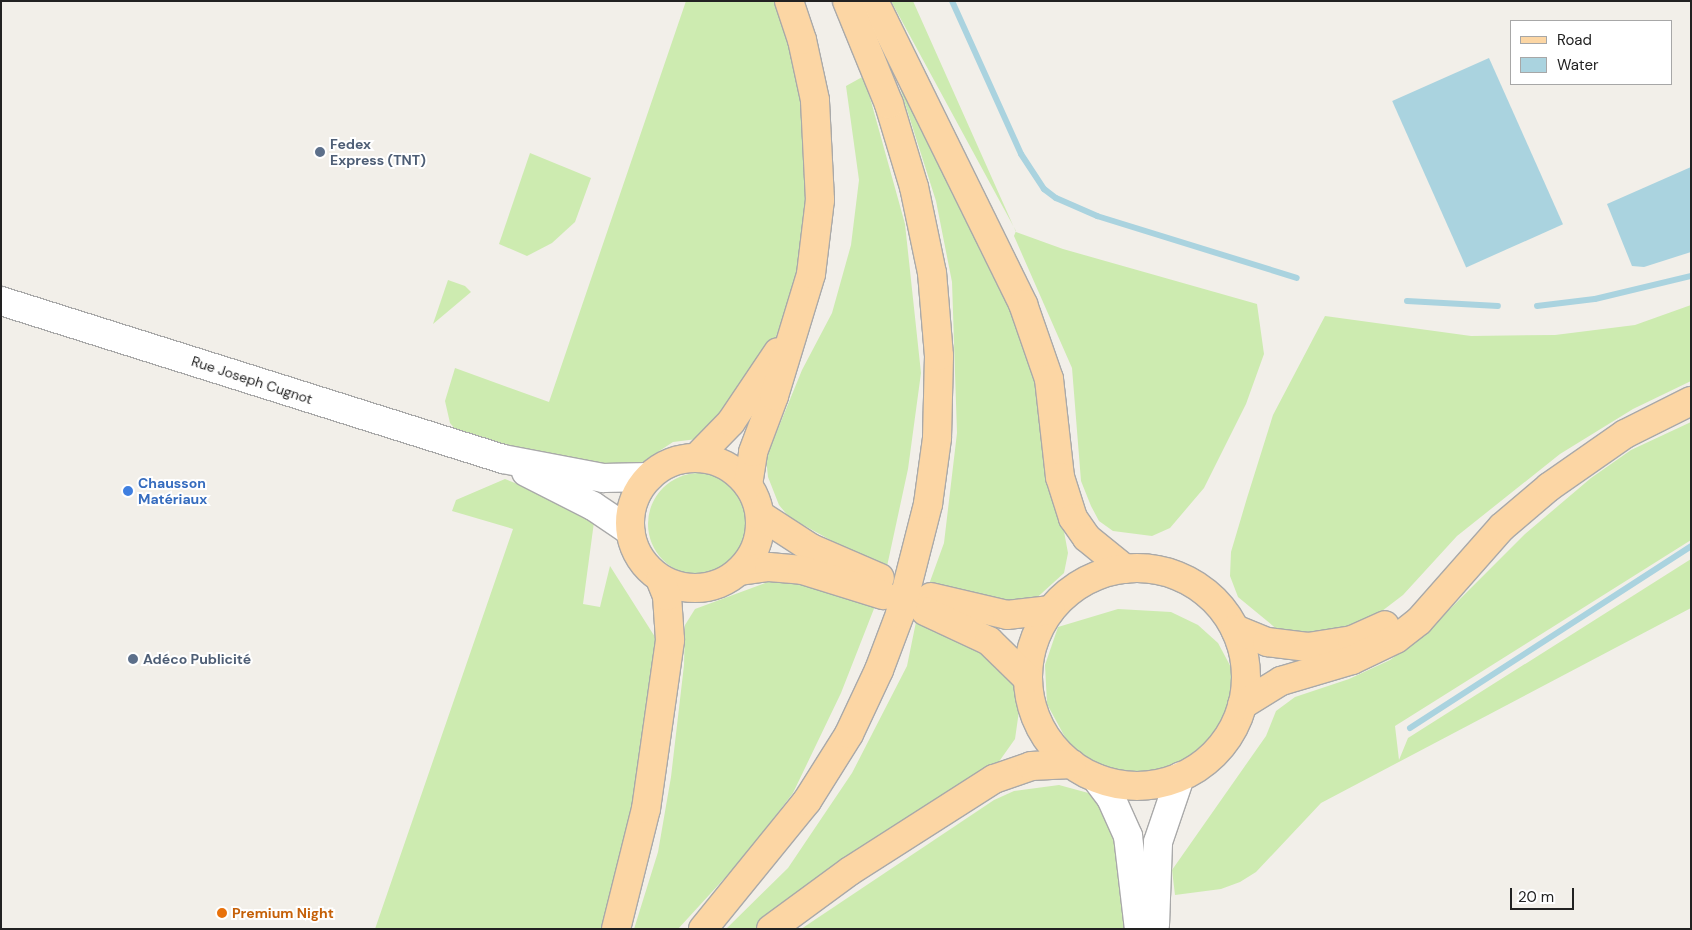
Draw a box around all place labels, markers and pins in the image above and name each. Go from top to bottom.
place label: Fedex Express (TNT) [330,136,426,168]
marker: Fedex Express (TNT) [314,146,326,158]
place label: Chausson Matériaux [138,475,207,508]
marker: Chausson Matériaux [122,485,134,497]
place label: Adéco Publicité [143,651,251,667]
marker: Adéco Publicité [127,653,139,665]
place label: Premium Night [232,905,334,921]
marker: Premium Night [216,907,228,919]

